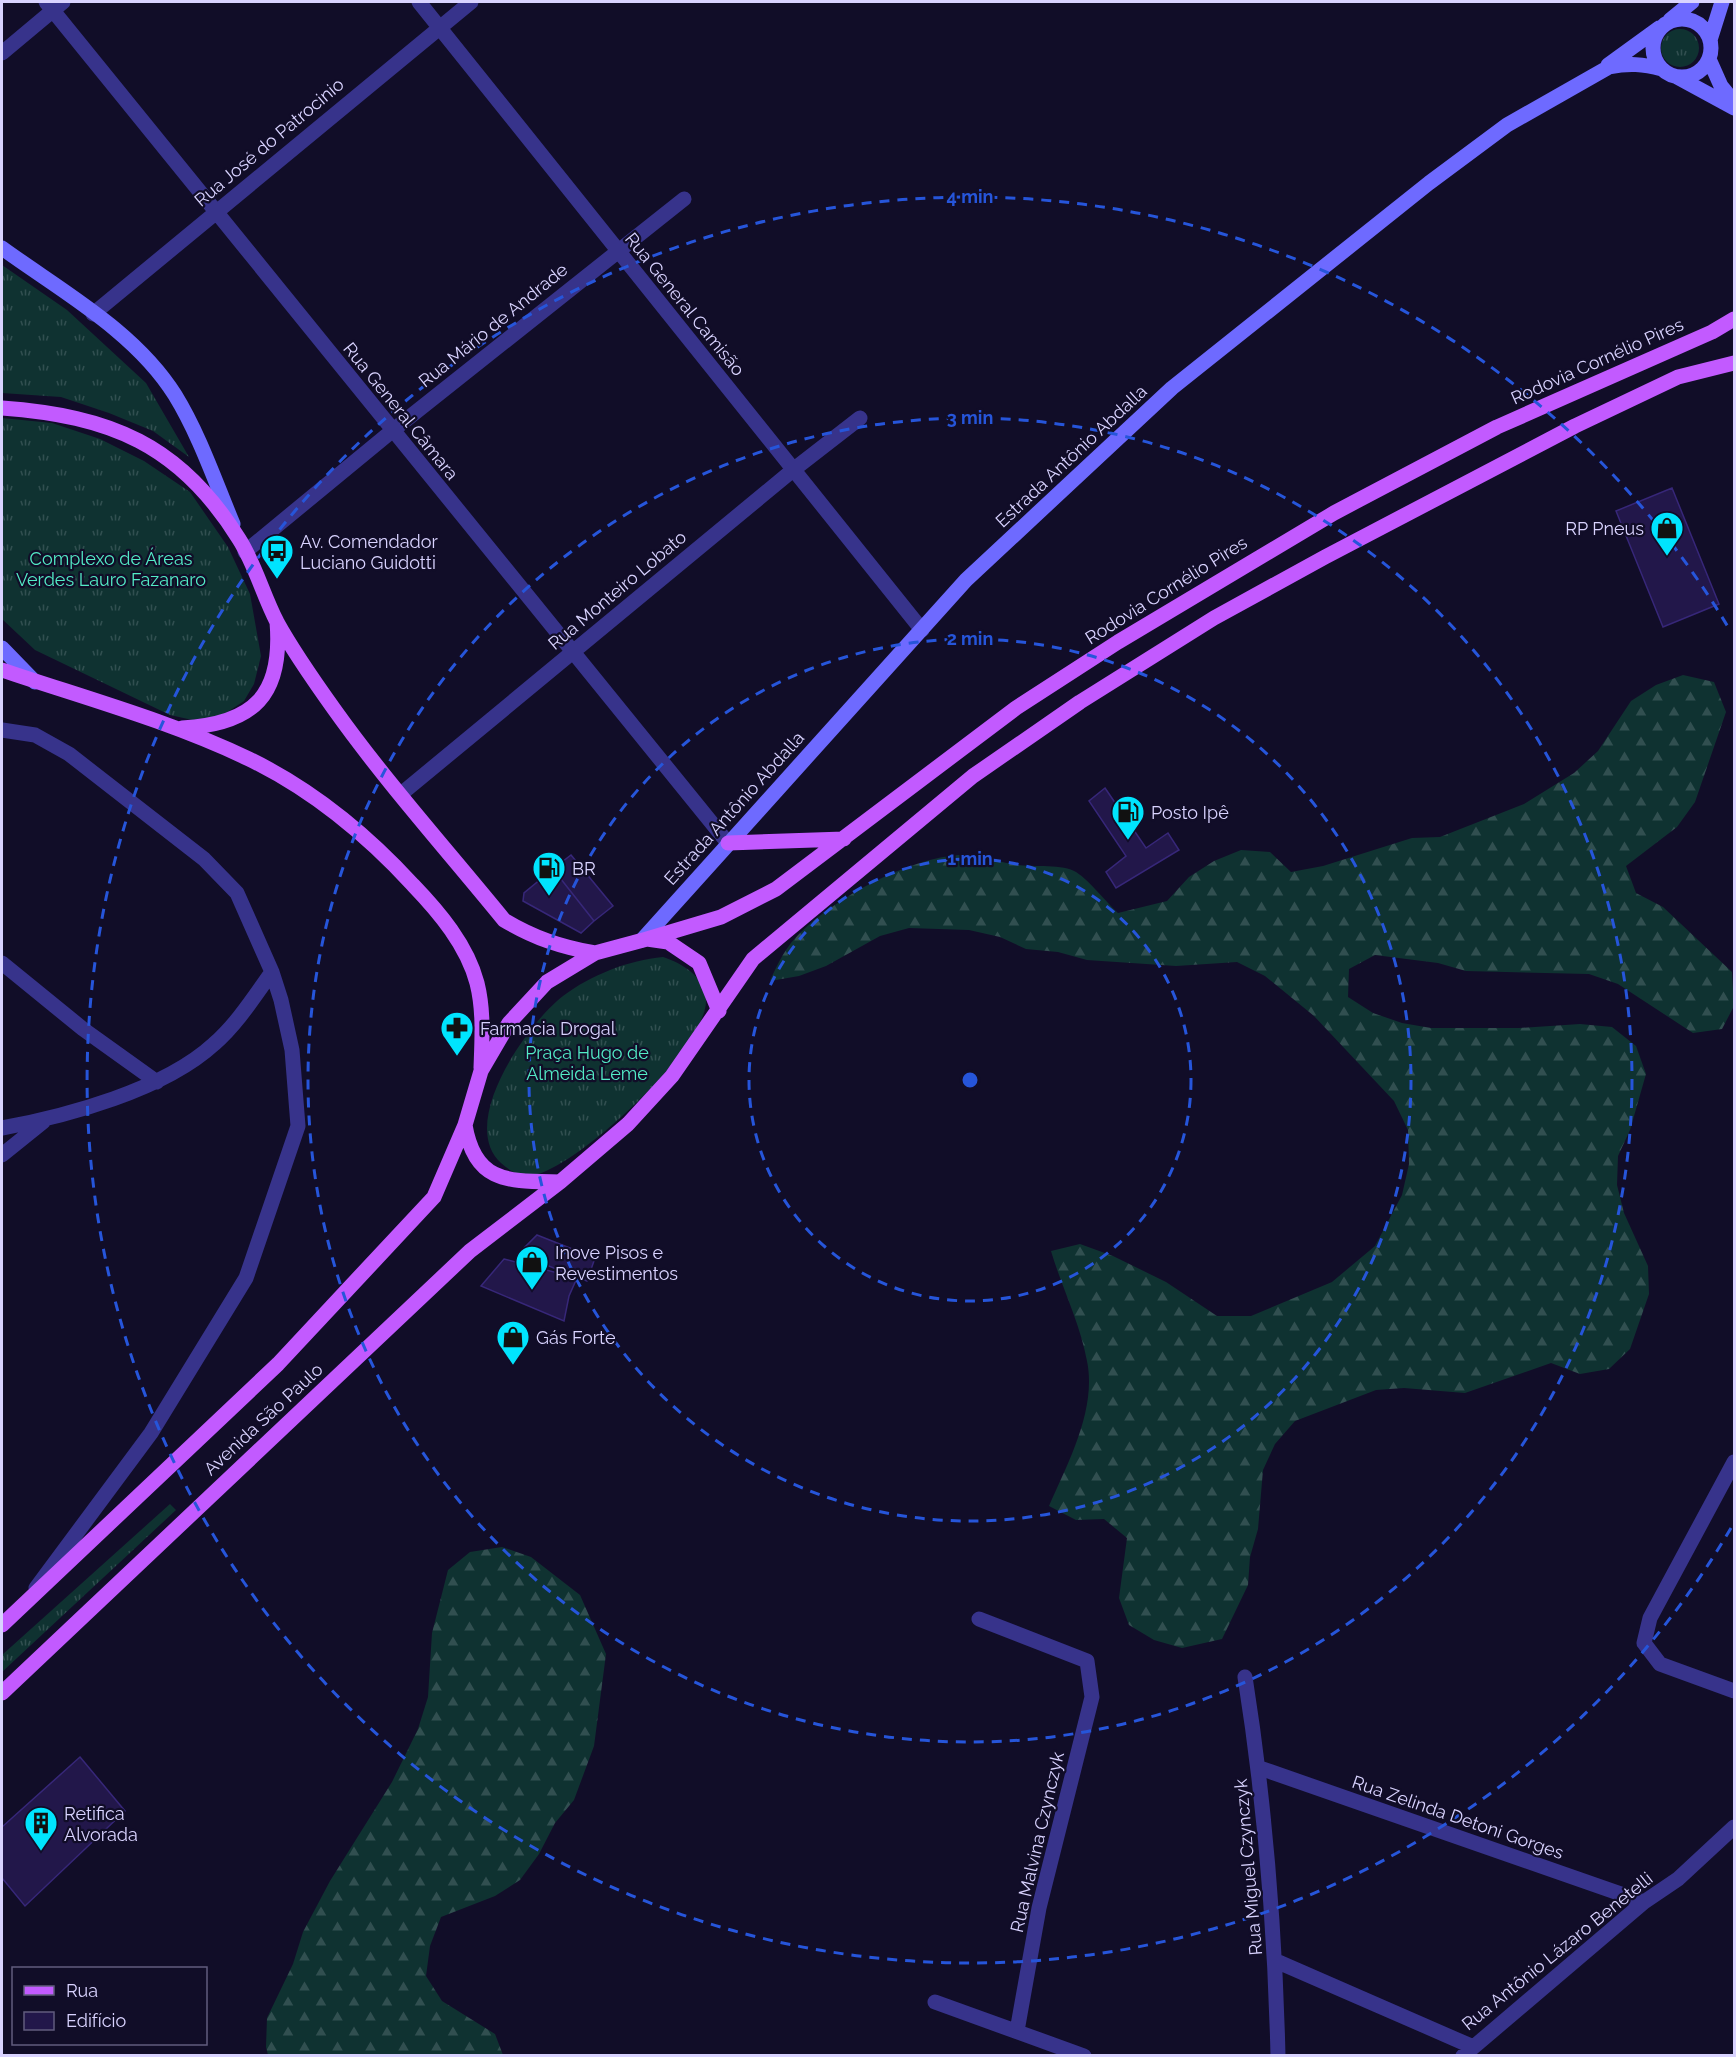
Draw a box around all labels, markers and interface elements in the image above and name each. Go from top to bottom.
street label: Rua José do Patrocinio [190,73,348,211]
text: 4 min [947,186,993,207]
street label: Rua General Camisão [621,228,749,380]
street label: Rua Mário de Andrade [414,258,572,391]
street label: Rodovia Cornélio Pires [1507,313,1687,409]
street label: Rua General Câmara [339,338,463,484]
street label: Estrada Antônio Abdalla [991,380,1151,532]
text: 3 min [947,407,993,428]
shop icon: RP Pneus [1649,510,1685,557]
place label: RP Pneus [1565,518,1644,539]
street label: Rua Monteiro Lobato [544,526,690,654]
place label: Av. Comendador Luciano Guidotti [300,531,438,573]
street label: Rodovia Cornélio Pires [1081,531,1251,648]
bus stop icon: Av. Comendador Luciano Guidotti [259,533,295,580]
park label: Complexo de Áreas Verdes Lauro Fazanaro [16,547,206,590]
text: 2 min [947,628,993,649]
street label: Estrada Antônio Abdalla [660,727,808,889]
fuel station icon: Posto Ipê [1110,794,1146,841]
place label: Posto Ipê [1151,802,1229,823]
text: 1 min [947,848,993,869]
fuel station icon: BR [531,850,567,897]
place label: BR [572,858,596,879]
pharmacy icon: Farmacia Drogal [439,1010,475,1057]
place label: Farmacia Drogal [480,1018,616,1039]
park label: Praça Hugo de Almeida Leme [525,1042,649,1084]
centre of rings [960,1070,980,1090]
place label: Inove Pisos e Revestimentos [555,1242,678,1284]
shop icon: Inove Pisos e Revestimentos [514,1244,550,1291]
shop icon: Gás Forte [495,1319,531,1366]
place label: Gás Forte [536,1327,616,1348]
street label: Avenida São Paulo [199,1358,327,1479]
street label: Rua Malvina Czynczyk [1006,1749,1068,1934]
street label: Rua Zelinda Detoni Gorges [1350,1771,1567,1863]
street label: Rua Miguel Czynczyk [1230,1777,1266,1956]
place label: Retifica Alvorada [64,1803,138,1845]
building icon: Retifica Alvorada [23,1805,59,1852]
street label: Rua Antônio Lázaro Benetelli [1458,1868,1656,2034]
legend [12,1967,207,2045]
text: Rua [66,1980,98,2001]
text: Edifício [66,2010,126,2031]

